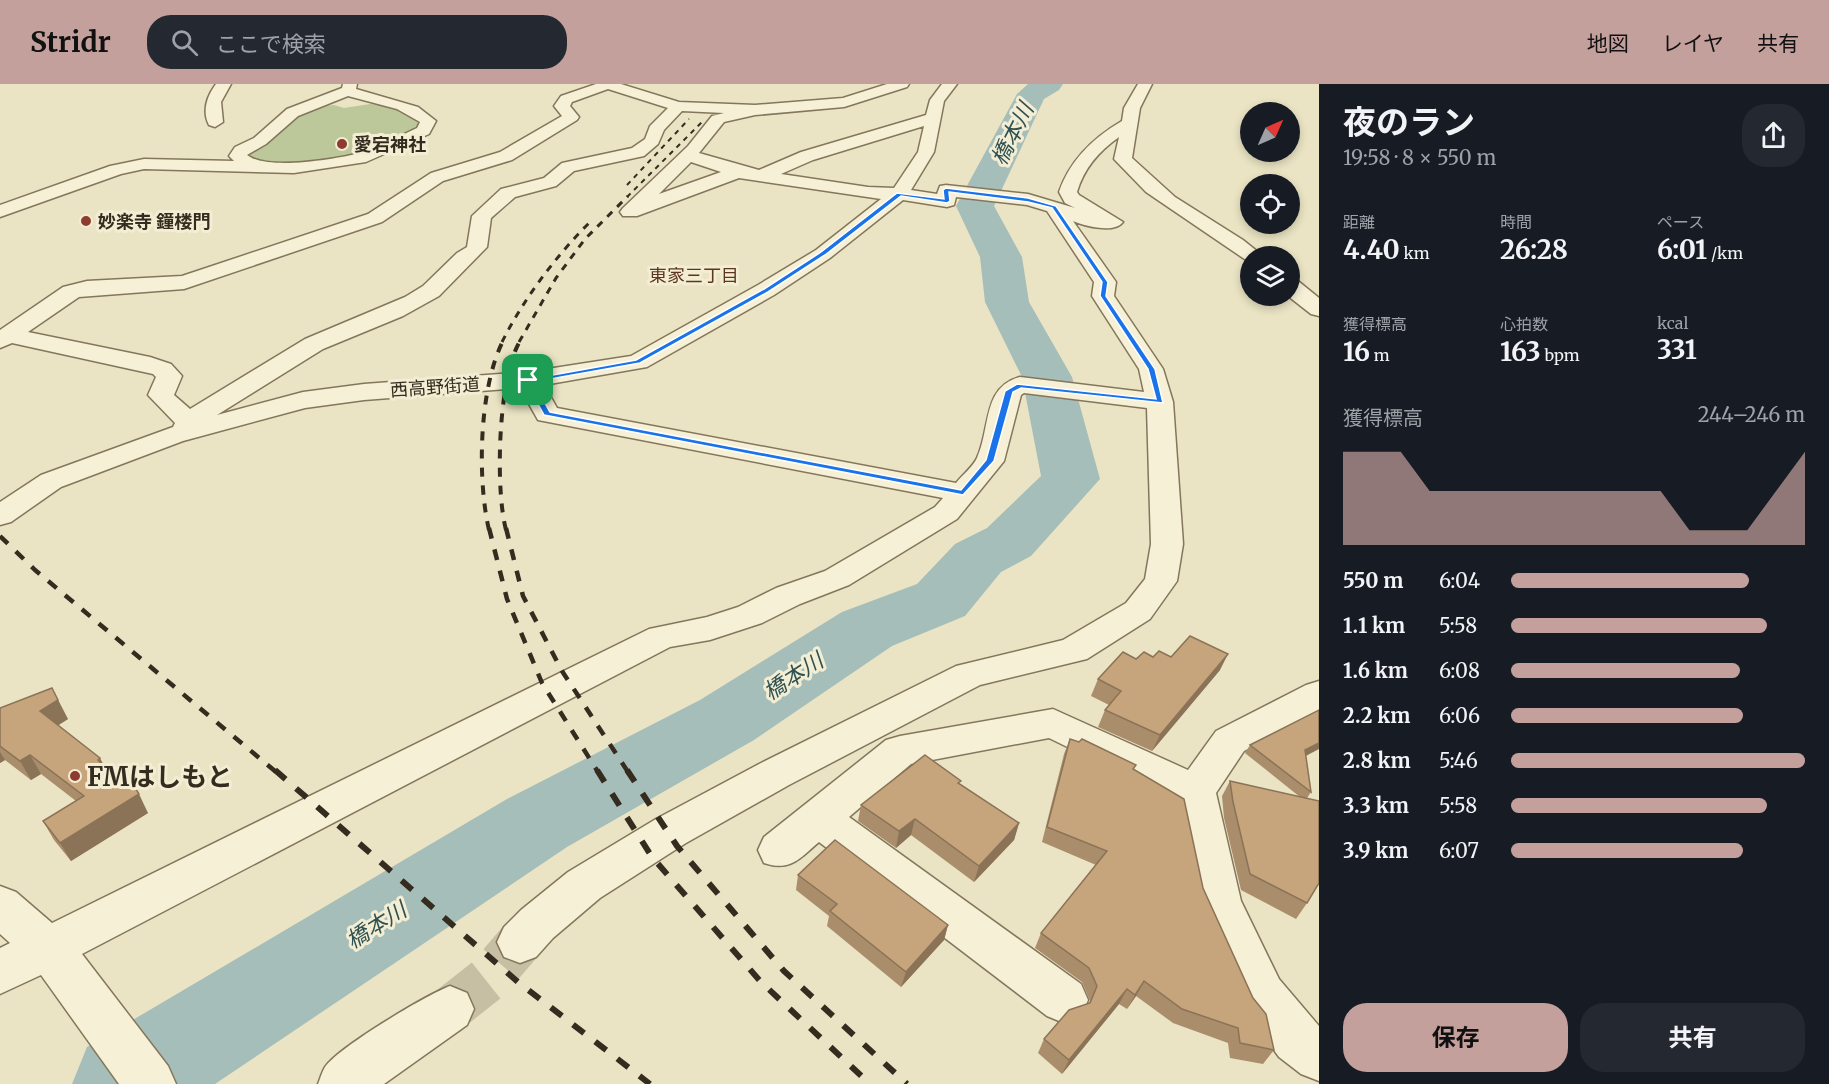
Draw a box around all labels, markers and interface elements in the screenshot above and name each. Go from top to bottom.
search box [147,15,567,69]
text: Stridr [30,24,111,60]
icon: search [168,26,201,59]
text: ここで検索 [216,30,326,58]
text: 地図 [1587,30,1629,57]
text: レイヤ [1662,30,1724,57]
text: 共有 [1757,30,1799,57]
water label: 橋本川 [985,96,1040,170]
north arrow [1240,102,1300,162]
map controls [1240,102,1300,306]
text: 夜のラン [1343,102,1475,143]
button: share [1742,104,1805,167]
place label: 愛宕神社 [354,133,426,156]
marker: 愛宕神社 [335,137,349,151]
text: 19:58 · 8 × 550 m [1343,145,1496,170]
button: locate [1240,174,1300,234]
place label: 妙楽寺 鐘楼門 [98,210,210,233]
text: 距離 [1343,212,1375,232]
text: 時間 [1500,212,1532,232]
text: ペース [1657,212,1704,232]
marker: 妙楽寺 鐘楼門 [79,214,93,228]
text: 4.40 [1343,233,1400,266]
text: 26:28 [1500,233,1568,266]
text: 6:01 [1657,233,1707,266]
text: km [1400,243,1430,263]
text: /km [1707,243,1743,263]
button: layers [1240,246,1300,306]
district label: 東家三丁目 [649,264,739,287]
text: kcal [1657,313,1688,333]
text: 獲得標高 [1343,314,1407,334]
text: 心拍数 [1500,314,1548,334]
text: 331 [1657,333,1697,366]
text: 16 [1343,335,1370,368]
text: 163 [1500,335,1541,368]
text: m [1370,345,1390,365]
text: bpm [1541,345,1580,365]
pin [502,354,553,405]
icon: arrive [511,363,544,396]
street label: 西高野街道 [389,372,481,402]
text: 244–246 m [1698,402,1805,427]
text: 獲得標高 [1343,405,1423,430]
text: 550 m [1343,568,1403,593]
text: 6:04 [1439,568,1480,593]
text: 1.1 km [1343,613,1405,638]
text: 5:58 [1439,613,1477,638]
water label: 橋本川 [758,645,830,706]
text: 1.6 km [1343,658,1408,683]
text: 6:08 [1439,658,1480,683]
text: 2.2 km [1343,703,1410,728]
text: 6:06 [1439,703,1480,728]
text: 2.8 km [1343,748,1411,773]
text: 5:46 [1439,748,1478,773]
place label: FMはしもと [87,760,233,793]
marker: FMはしもと [68,769,82,783]
text: 3.3 km [1343,793,1409,818]
text: 5:58 [1439,793,1477,818]
text: 3.9 km [1343,838,1408,863]
text: 6:07 [1439,838,1479,863]
water label: 橋本川 [341,895,413,954]
button: 保存 [1343,1003,1568,1072]
button: 共有 [1580,1003,1805,1072]

